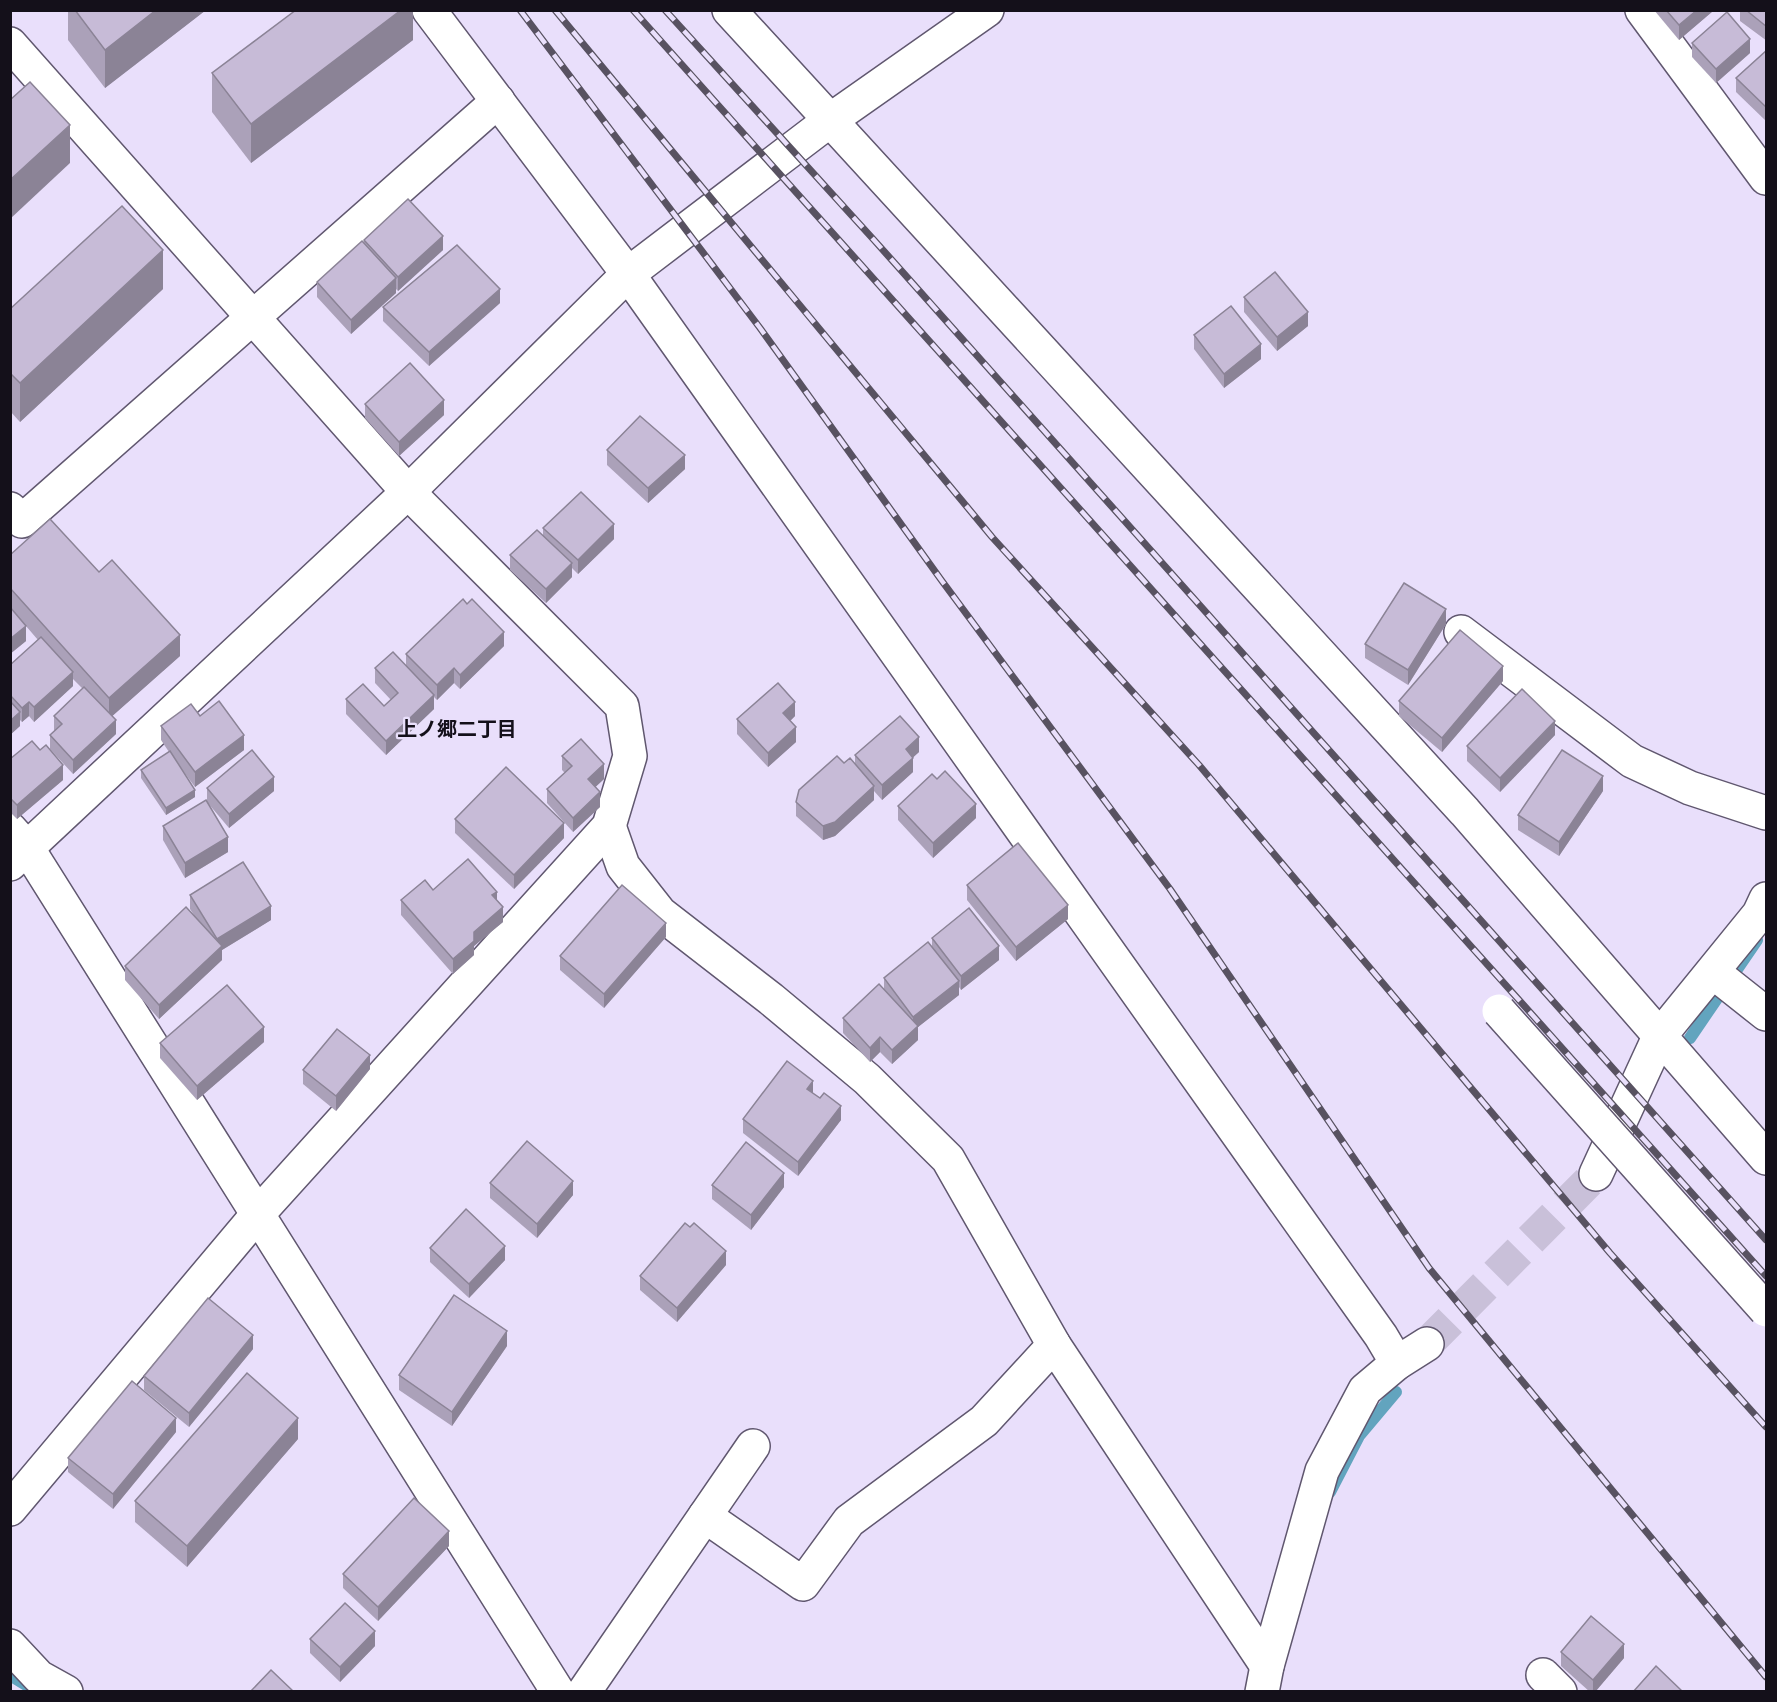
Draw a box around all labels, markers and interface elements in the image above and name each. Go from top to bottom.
district label: 上ノ郷二丁目 [397,716,517,741]

